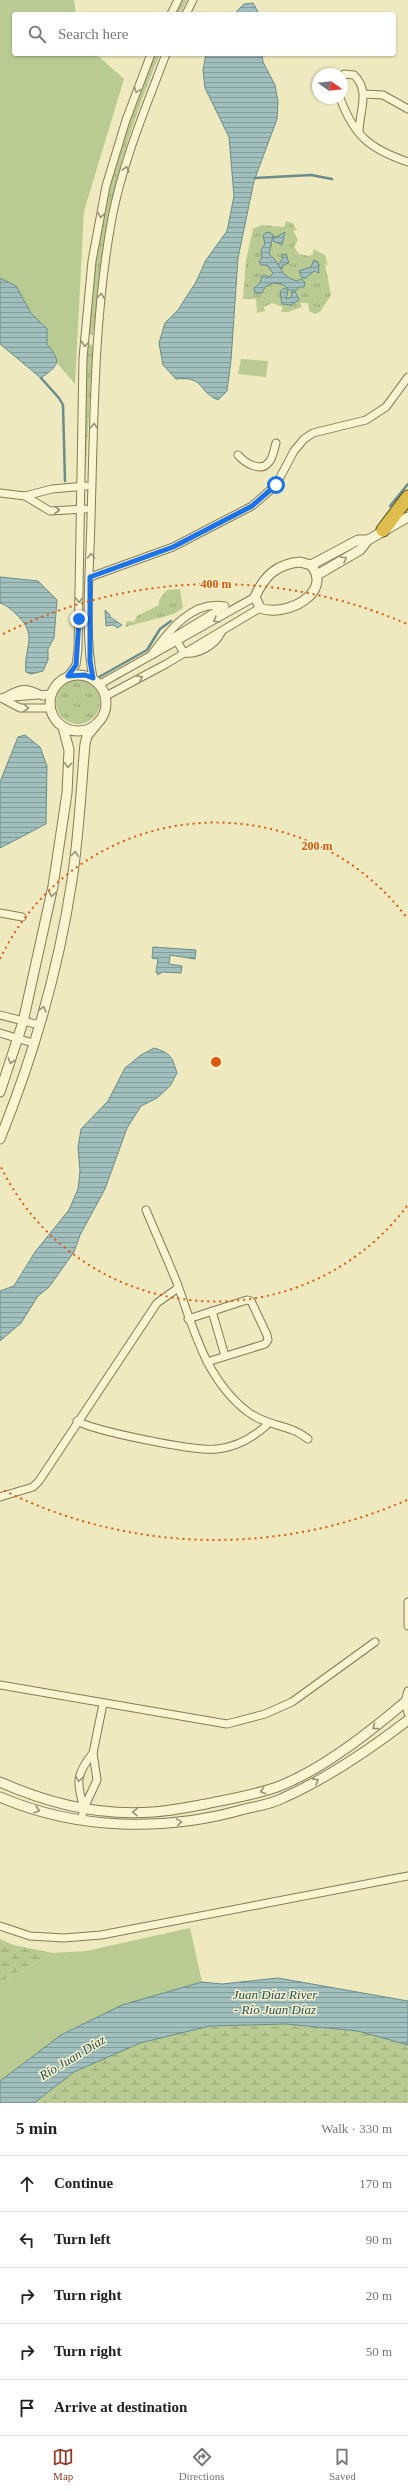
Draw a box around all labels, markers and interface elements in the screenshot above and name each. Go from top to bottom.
search box [12,12,396,56]
icon: search [26,23,48,45]
text: Search here [58,26,128,42]
north arrow [312,68,348,104]
one-way arrow [134,87,142,94]
one-way arrow [121,165,130,172]
one-way arrow [97,212,105,218]
one-way arrow [96,293,105,299]
one-way arrow [80,341,89,347]
one-way arrow [90,423,98,429]
route start [267,476,285,494]
one-way arrow [54,506,60,514]
one-way arrow [86,553,95,559]
one-way arrow [340,557,347,564]
text: 400 m [201,577,232,591]
one-way arrow [75,597,83,603]
route end [70,610,88,628]
one-way arrow [213,615,220,622]
one-way arrow [136,675,143,683]
one-way arrow [23,703,29,712]
one-way arrow [64,762,73,768]
text: 200 m [302,839,333,853]
one-way arrow [70,851,79,857]
one-way arrow [48,891,56,897]
one-way arrow [38,1006,47,1013]
centre of rings [209,1055,223,1069]
one-way arrow [7,1057,15,1064]
one-way arrow [372,1722,379,1730]
one-way arrow [75,1776,84,1782]
one-way arrow [312,1779,319,1786]
one-way arrow [260,1786,267,1795]
one-way arrow [33,1805,40,1813]
one-way arrow [132,1808,138,1816]
one-way arrow [176,1818,182,1827]
water label: Juan Díaz River - Río Juan Díaz [233,1987,318,2017]
water label: Río Juan Díaz [36,2032,108,2084]
text: 5 min [16,2119,57,2138]
text: Walk · 330 m [321,2121,392,2136]
icon: ahead [16,2173,38,2195]
text: Continue [54,2175,113,2191]
text: 170 m [359,2176,392,2191]
icon: left [16,2229,38,2251]
text: Turn left [54,2231,111,2247]
text: 90 m [366,2232,392,2247]
icon: right [16,2285,38,2307]
text: Turn right [54,2287,121,2303]
text: 20 m [366,2288,392,2303]
icon: right [16,2341,38,2363]
text: Turn right [54,2343,121,2359]
text: 50 m [366,2344,392,2359]
icon: arrive [16,2397,38,2419]
text: Arrive at destination [54,2399,187,2415]
tab: Map [52,2446,74,2482]
tab: Directions [179,2446,224,2482]
tab: Saved [329,2446,356,2482]

